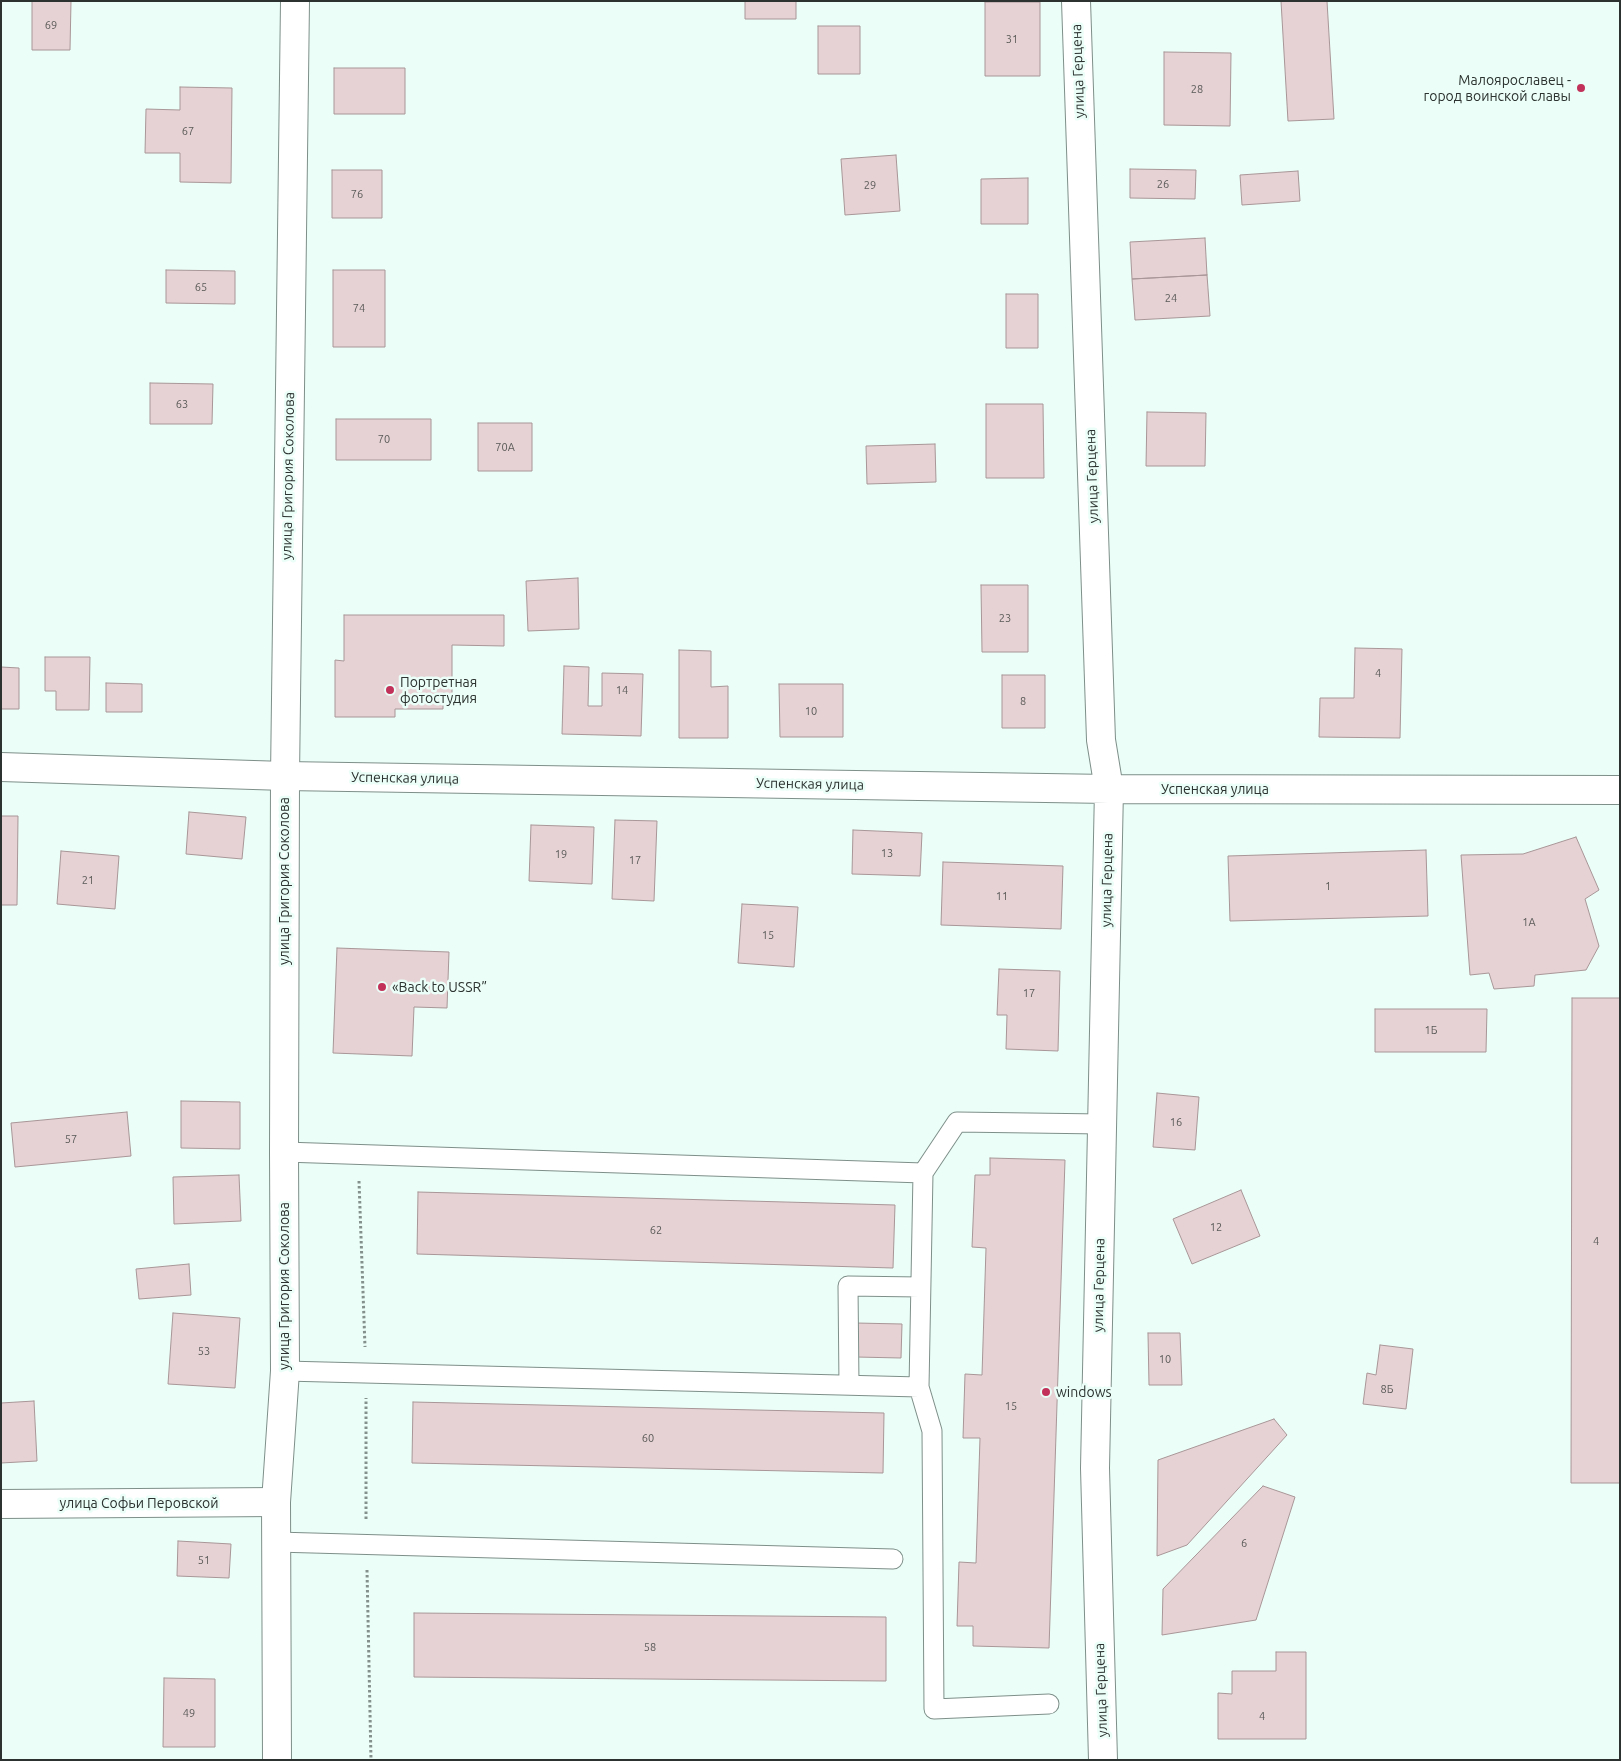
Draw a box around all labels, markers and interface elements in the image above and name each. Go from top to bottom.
house number: 69 [45,18,57,32]
street label: улица Герцена [1068,24,1088,118]
house number: 31 [1006,32,1018,46]
place label: Малоярославец - город воинской славы [1424,72,1571,104]
house number: 28 [1191,82,1203,96]
marker: Малоярославец - город воинской славы [1575,82,1587,94]
house number: 67 [182,124,194,138]
house number: 26 [1157,177,1169,191]
house number: 29 [864,178,876,192]
house number: 76 [351,187,363,201]
house number: 65 [195,280,207,294]
house number: 24 [1165,291,1177,305]
house number: 74 [353,301,365,315]
street label: улица Григория Соколова [278,392,298,560]
house number: 63 [176,397,188,411]
street label: улица Герцена [1082,429,1102,523]
house number: 70 [378,432,390,446]
house number: 70А [495,440,515,454]
house number: 23 [999,611,1011,625]
house number: 4 [1375,666,1381,680]
place label: Портретная фотостудия [400,674,477,706]
house number: 14 [616,683,628,697]
marker: Портретная фотостудия [384,684,396,696]
house number: 8 [1020,694,1026,708]
house number: 10 [805,704,817,718]
street label: Успенская улица [351,769,459,787]
street label: Успенская улица [756,775,864,793]
street label: Успенская улица [1161,781,1269,797]
street label: улица Григория Соколова [276,797,292,965]
street label: улица Герцена [1098,833,1116,927]
house number: 13 [881,846,893,860]
house number: 19 [555,847,567,861]
house number: 17 [629,853,641,867]
house number: 21 [82,873,94,887]
house number: 1 [1325,879,1331,893]
house number: 11 [996,889,1008,903]
house number: 1А [1522,915,1536,929]
house number: 15 [762,928,774,942]
place label: «Back to USSR” [392,979,487,995]
marker: «Back to USSR” [376,981,388,993]
house number: 17 [1023,986,1035,1000]
house number: 1Б [1425,1023,1437,1037]
house number: 16 [1170,1115,1182,1129]
house number: 57 [65,1132,77,1146]
street label: улица Григория Соколова [276,1202,292,1370]
house number: 12 [1210,1220,1222,1234]
house number: 62 [650,1223,662,1237]
house number: 4 [1593,1234,1599,1248]
street label: улица Герцена [1090,1238,1108,1332]
house number: 53 [198,1344,210,1358]
house number: 10 [1159,1352,1171,1366]
house number: 8Б [1381,1382,1393,1396]
place label: windows [1056,1384,1112,1400]
marker: windows [1040,1386,1052,1398]
house number: 15 [1005,1399,1017,1413]
house number: 60 [642,1431,654,1445]
street label: улица Софьи Перовской [59,1495,219,1511]
house number: 6 [1241,1536,1247,1550]
house number: 51 [198,1553,210,1567]
house number: 58 [644,1640,656,1654]
street label: улица Герцена [1091,1643,1111,1737]
house number: 49 [183,1706,195,1720]
house number: 4 [1259,1709,1265,1723]

